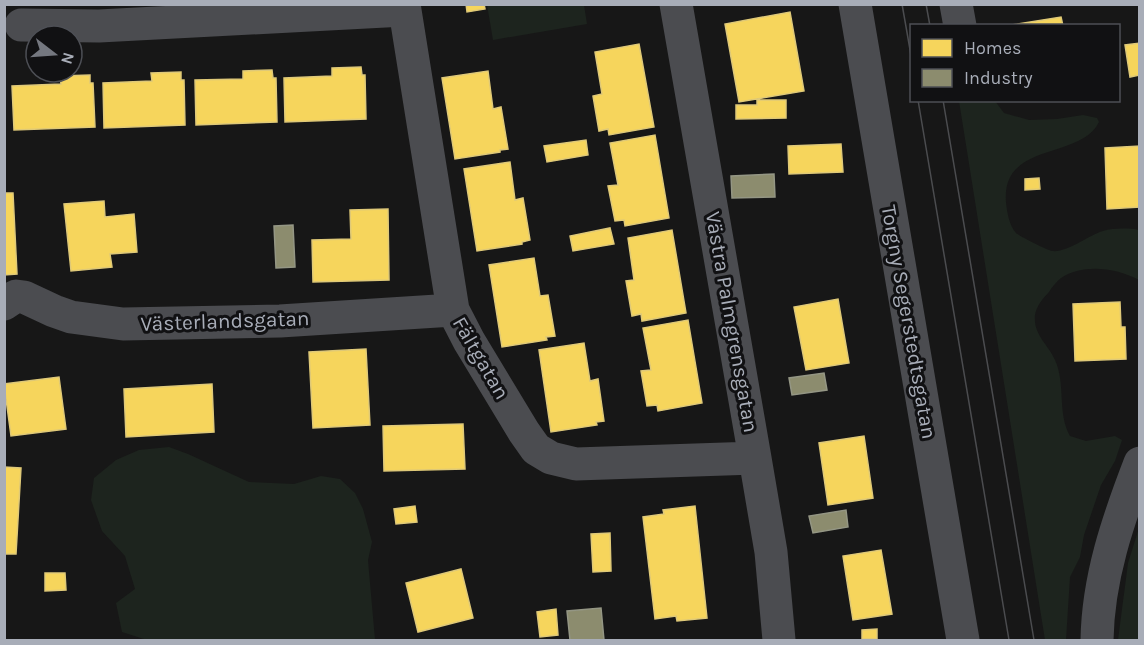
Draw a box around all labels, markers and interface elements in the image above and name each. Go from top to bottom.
north arrow [24,24,84,84]
legend [910,24,1120,102]
text: Homes [964,37,1021,59]
text: N [57,50,79,67]
text: Industry [964,67,1033,89]
street label: Torgny Segerstedtsgatan [877,203,941,441]
street label: Västra Palmgrensgatan [701,210,763,434]
street label: Västerlandsgatan [140,306,310,336]
street label: Fältgatan [448,312,514,404]

